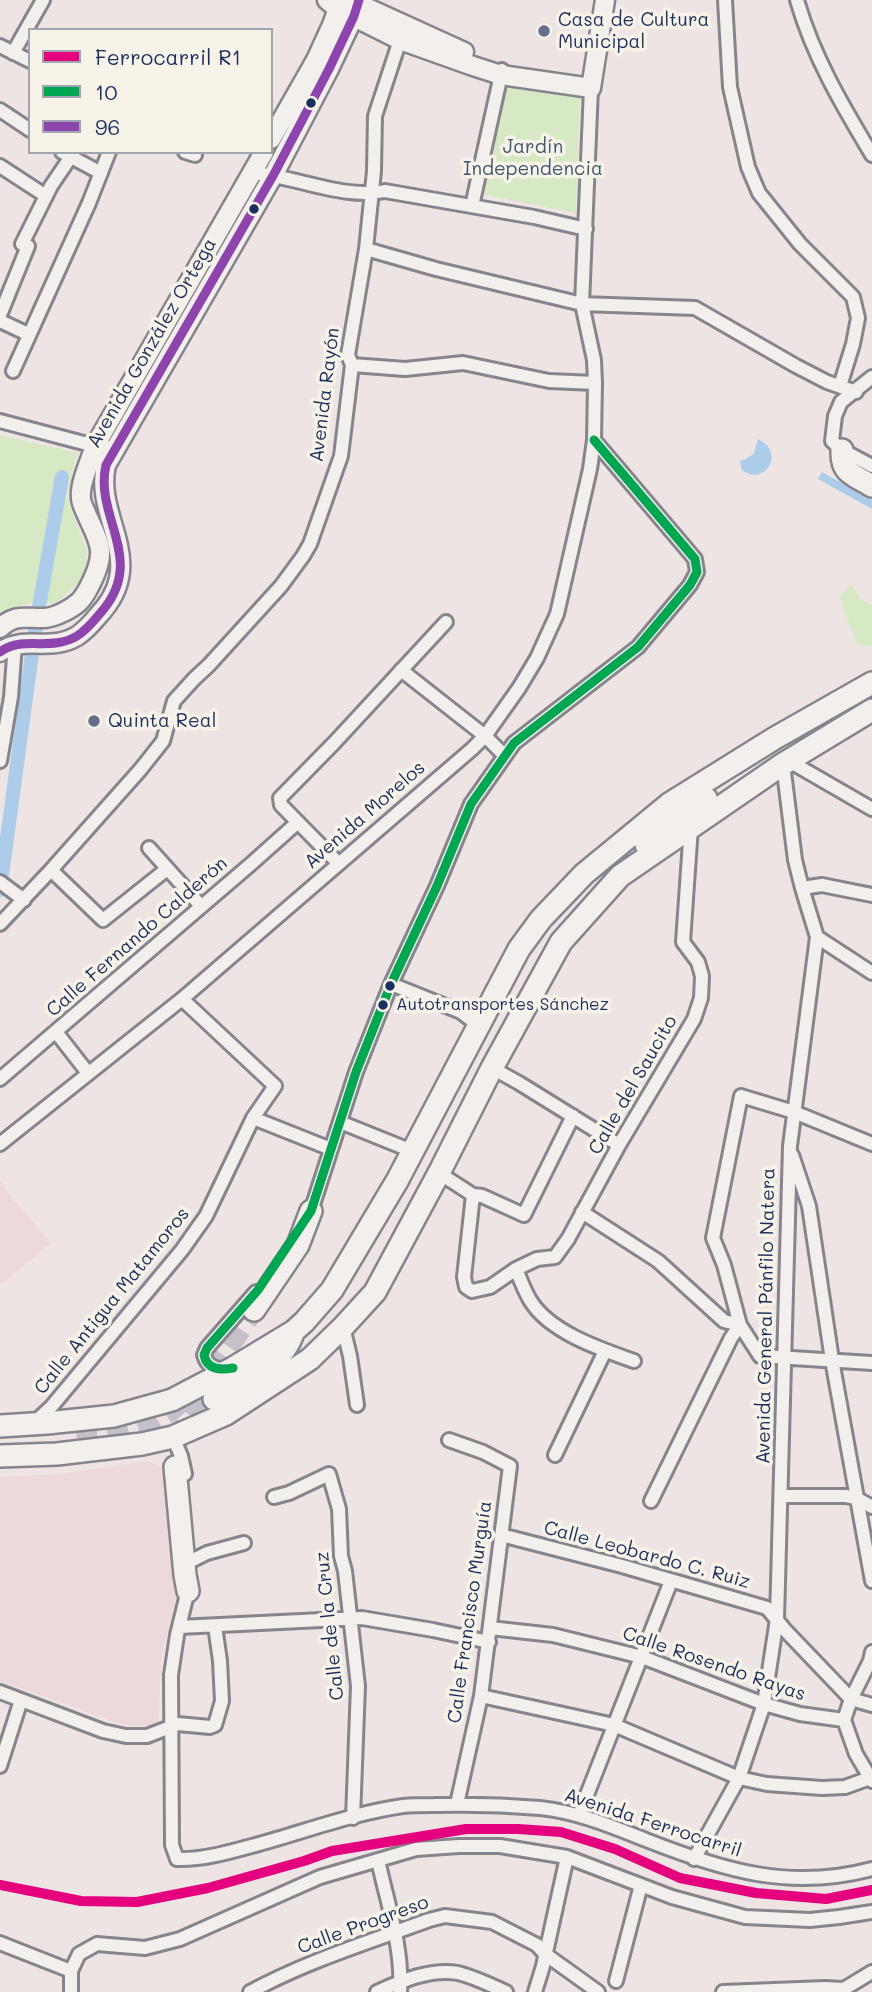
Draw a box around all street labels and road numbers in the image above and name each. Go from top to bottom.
street label: Avenida González Ortega [83,234,221,452]
street label: Avenida Rayón [305,327,345,463]
street label: Avenida Morelos [300,756,430,874]
street label: Calle Fernando Calderón [42,852,232,1022]
street label: Calle del Saucito [584,1011,682,1159]
street label: Avenida General Pánfilo Natera [752,1168,780,1464]
street label: Calle Antigua Matamoros [30,1203,194,1399]
street label: Calle Francisco Murguía [443,1499,497,1725]
street label: Calle Leobardo C. Ruiz [541,1516,753,1594]
street label: Calle de la Cruz [311,1551,349,1701]
street label: Calle Rosendo Rayas [619,1622,809,1706]
street label: Avenida Ferrocarril [562,1784,744,1862]
street label: Calle Progreso [294,1891,432,1959]

